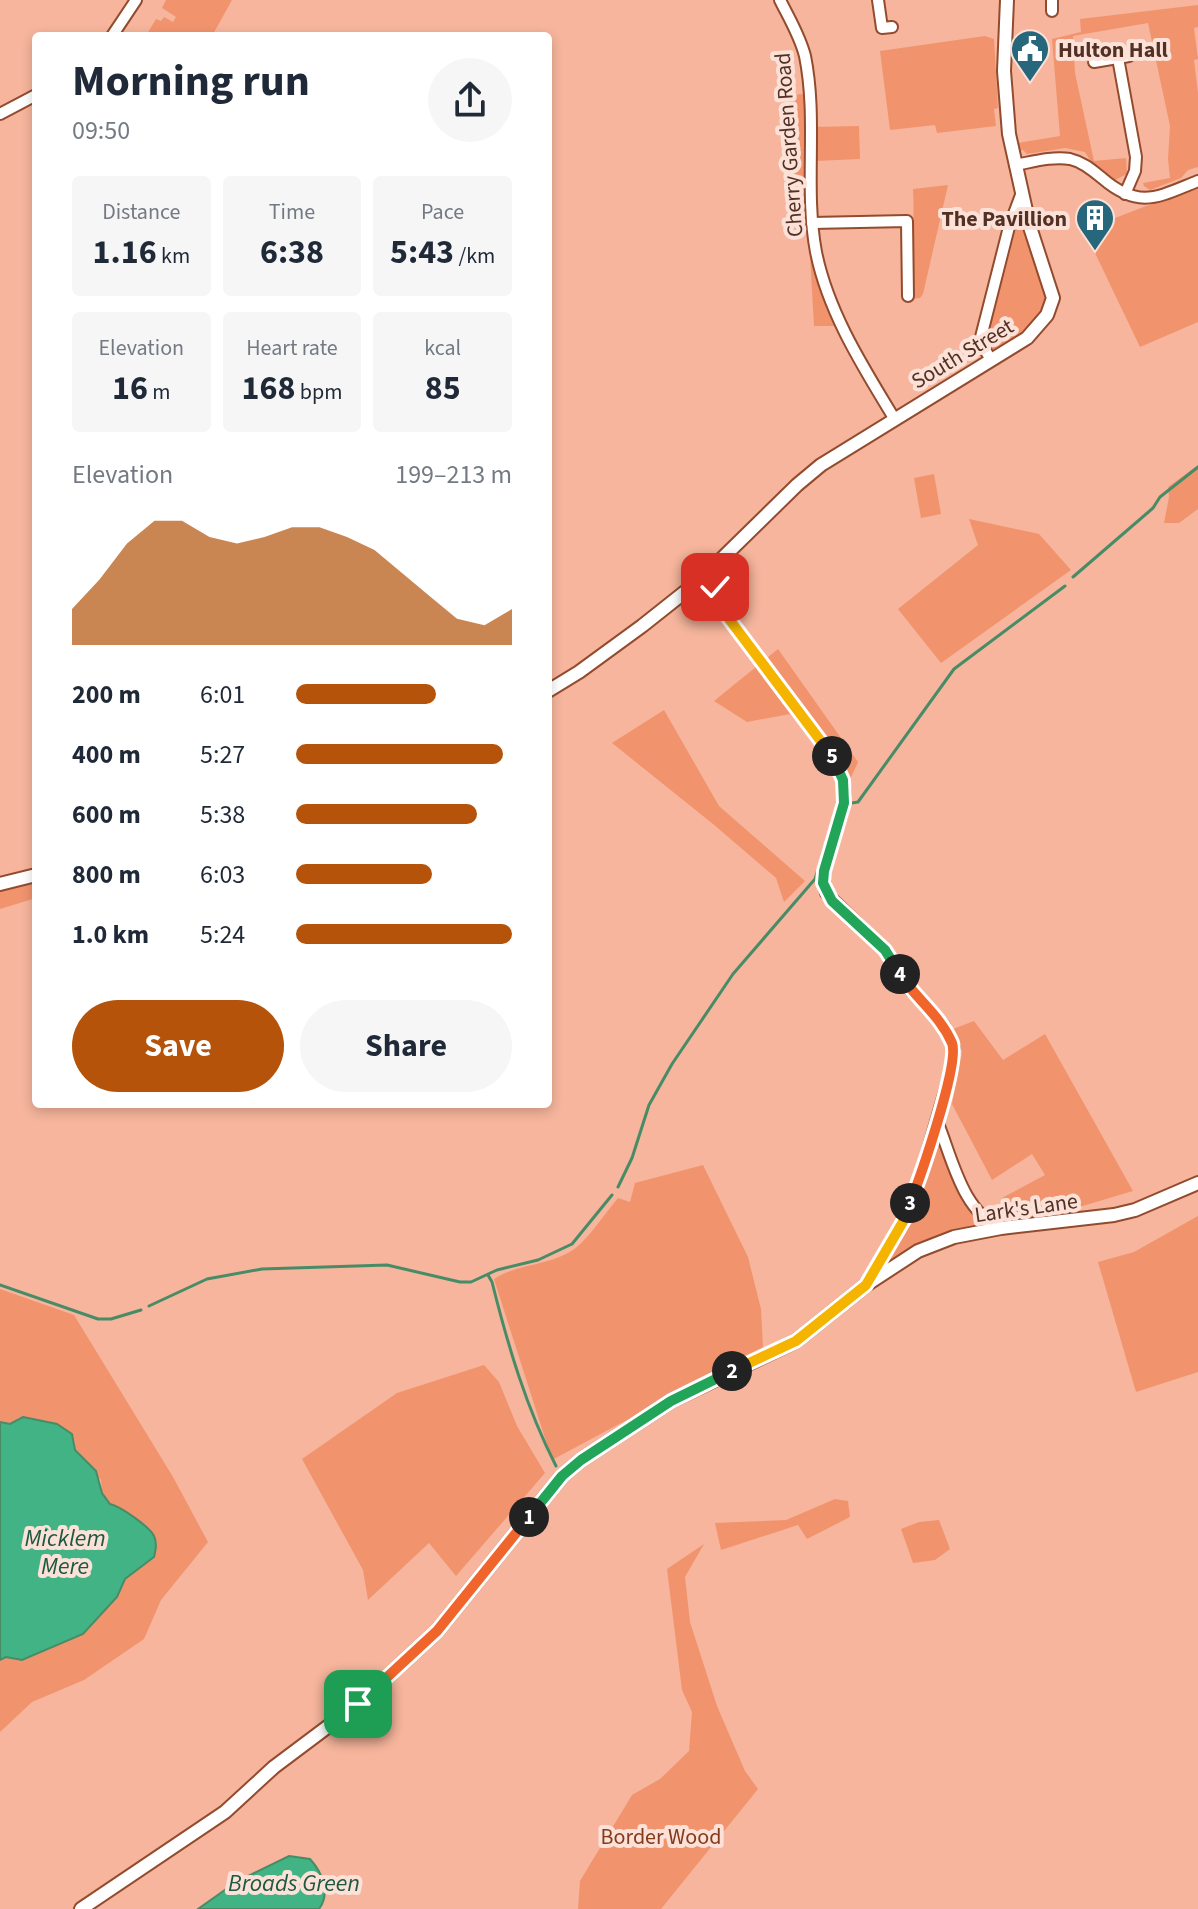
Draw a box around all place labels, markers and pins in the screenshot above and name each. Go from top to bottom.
public building icon: Hulton Hall [1009,28,1051,83]
place label: Hulton Hall [1058,34,1169,66]
building icon: The Pavillion [1074,197,1116,252]
place label: The Pavillion [941,203,1067,235]
pin [681,553,749,621]
pin: 5 [812,736,852,776]
pin: 4 [880,954,920,994]
pin: 3 [890,1183,930,1223]
pin: 2 [712,1351,752,1391]
pin: 1 [509,1497,549,1537]
pin [324,1670,392,1738]

